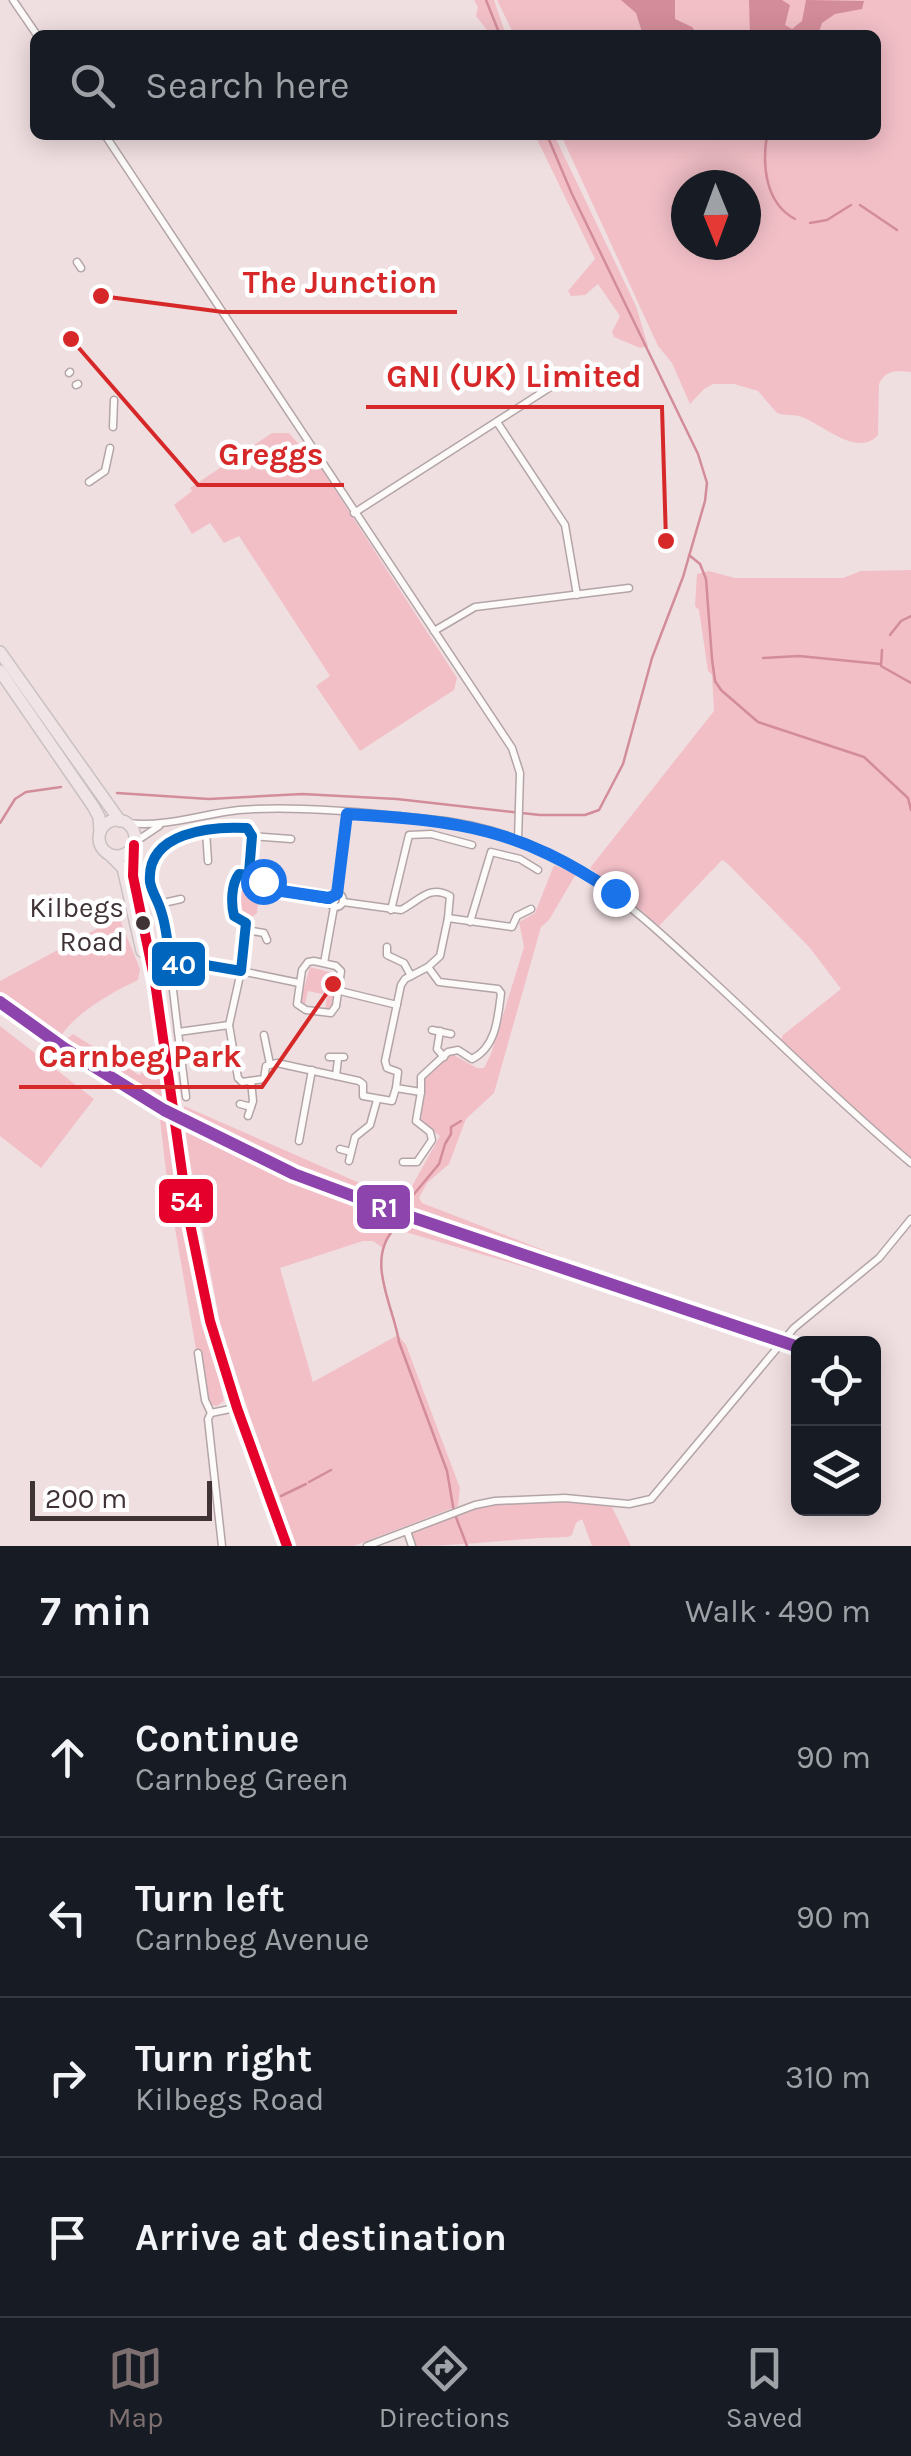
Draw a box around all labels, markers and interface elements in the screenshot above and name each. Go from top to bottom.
search box [30,30,881,140]
icon: search [65,58,120,113]
text: Search here [145,63,349,108]
north arrow [671,170,761,260]
callout: The Junction [223,250,457,312]
text: The Junction [243,264,437,301]
callout: GNI (UK) Limited [366,345,662,407]
text: GNI (UK) Limited [386,358,642,395]
callout: Greggs [198,423,344,485]
text: Greggs [218,436,324,473]
route start [241,859,287,905]
route end [593,871,639,917]
place label: Kilbegs Road [29,891,124,958]
marker: Kilbegs Road [133,913,153,933]
line badge: 40 [150,940,207,988]
text: 40 [162,948,196,981]
callout: Carnbeg Park [19,1025,262,1087]
text: Carnbeg Park [38,1038,242,1075]
line badge: 54 [157,1177,215,1225]
line badge: R1 [355,1183,412,1231]
text: 54 [170,1185,203,1218]
text: R1 [370,1191,398,1224]
map controls [791,1336,881,1516]
button: locate [791,1336,881,1426]
button: layers [791,1426,881,1516]
scale bar [30,1476,212,1520]
text: 200 m [45,1482,127,1515]
text: 7 min [40,1586,151,1636]
text: Walk · 490 m [685,1593,871,1630]
text: Continue [135,1716,299,1761]
icon: ahead [40,1730,95,1785]
text: 90 m [796,1739,871,1776]
text: Carnbeg Green [135,1761,349,1798]
text: Turn left [135,1876,285,1921]
icon: left [40,1890,95,1945]
text: 90 m [796,1899,871,1936]
text: Carnbeg Avenue [135,1921,369,1958]
text: Turn right [135,2036,312,2081]
icon: right [40,2050,95,2105]
text: 310 m [785,2059,871,2096]
text: Kilbegs Road [135,2081,324,2118]
icon: arrive [40,2210,95,2265]
text: Arrive at destination [135,2215,507,2260]
tab: Map [108,2341,163,2434]
tab: Directions [379,2341,510,2434]
tab: Saved [726,2341,803,2434]

